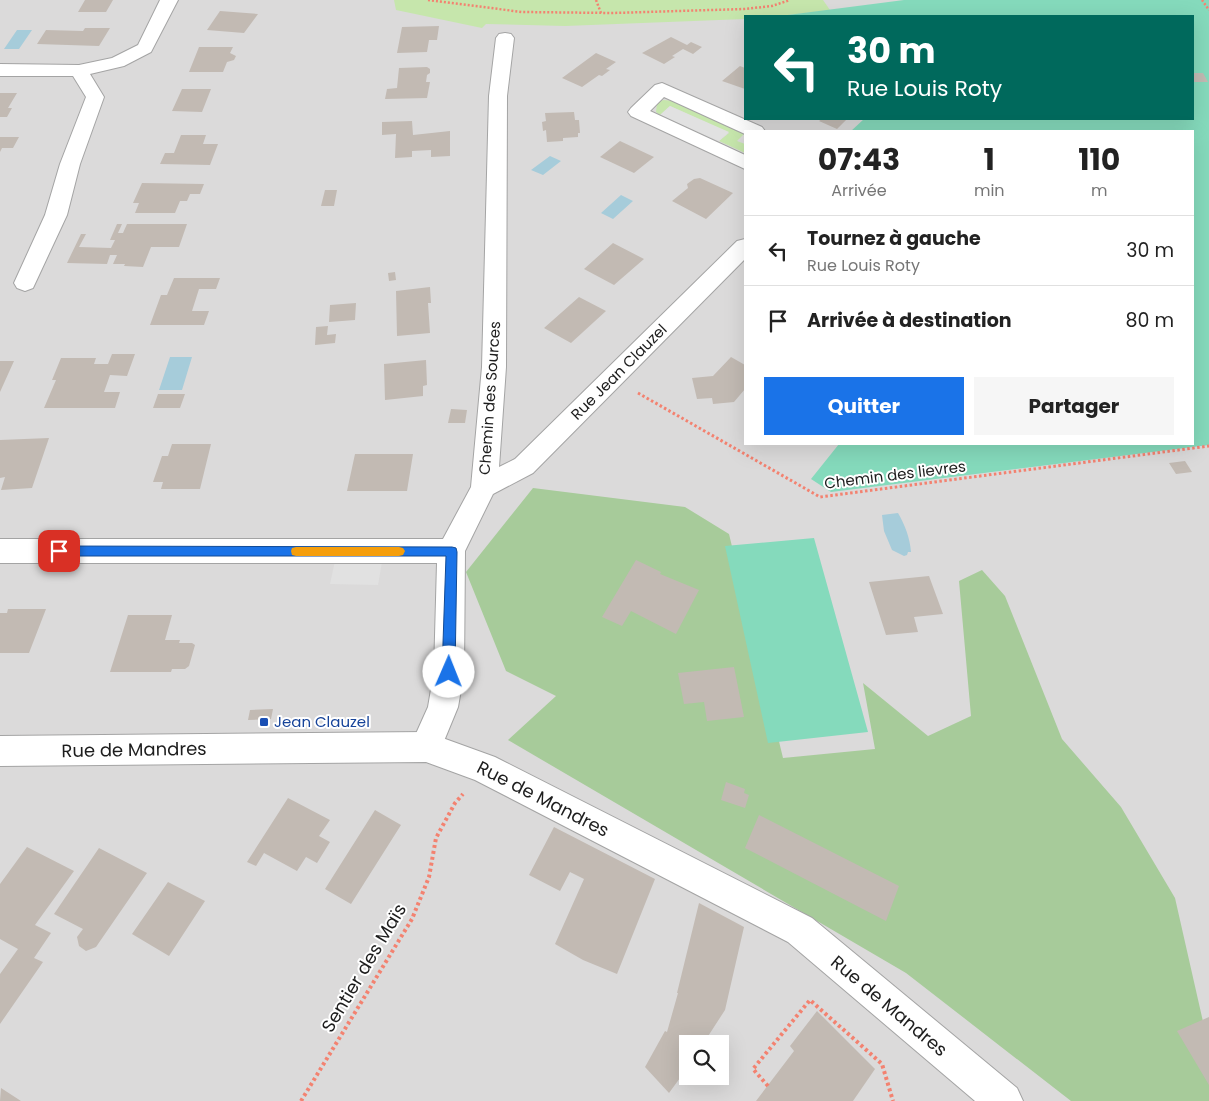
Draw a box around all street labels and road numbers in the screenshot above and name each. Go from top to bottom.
street label: Rue Jean Clauzel [566,319,671,424]
street label: Chemin des Sources [474,320,505,476]
street label: Chemin des lievres [823,455,967,494]
street label: Rue de Mandres [61,736,207,763]
street label: Rue de Mandres [473,754,614,843]
street label: Sentier des Maïs [315,899,412,1037]
street label: Rue de Mandres [826,949,953,1062]

